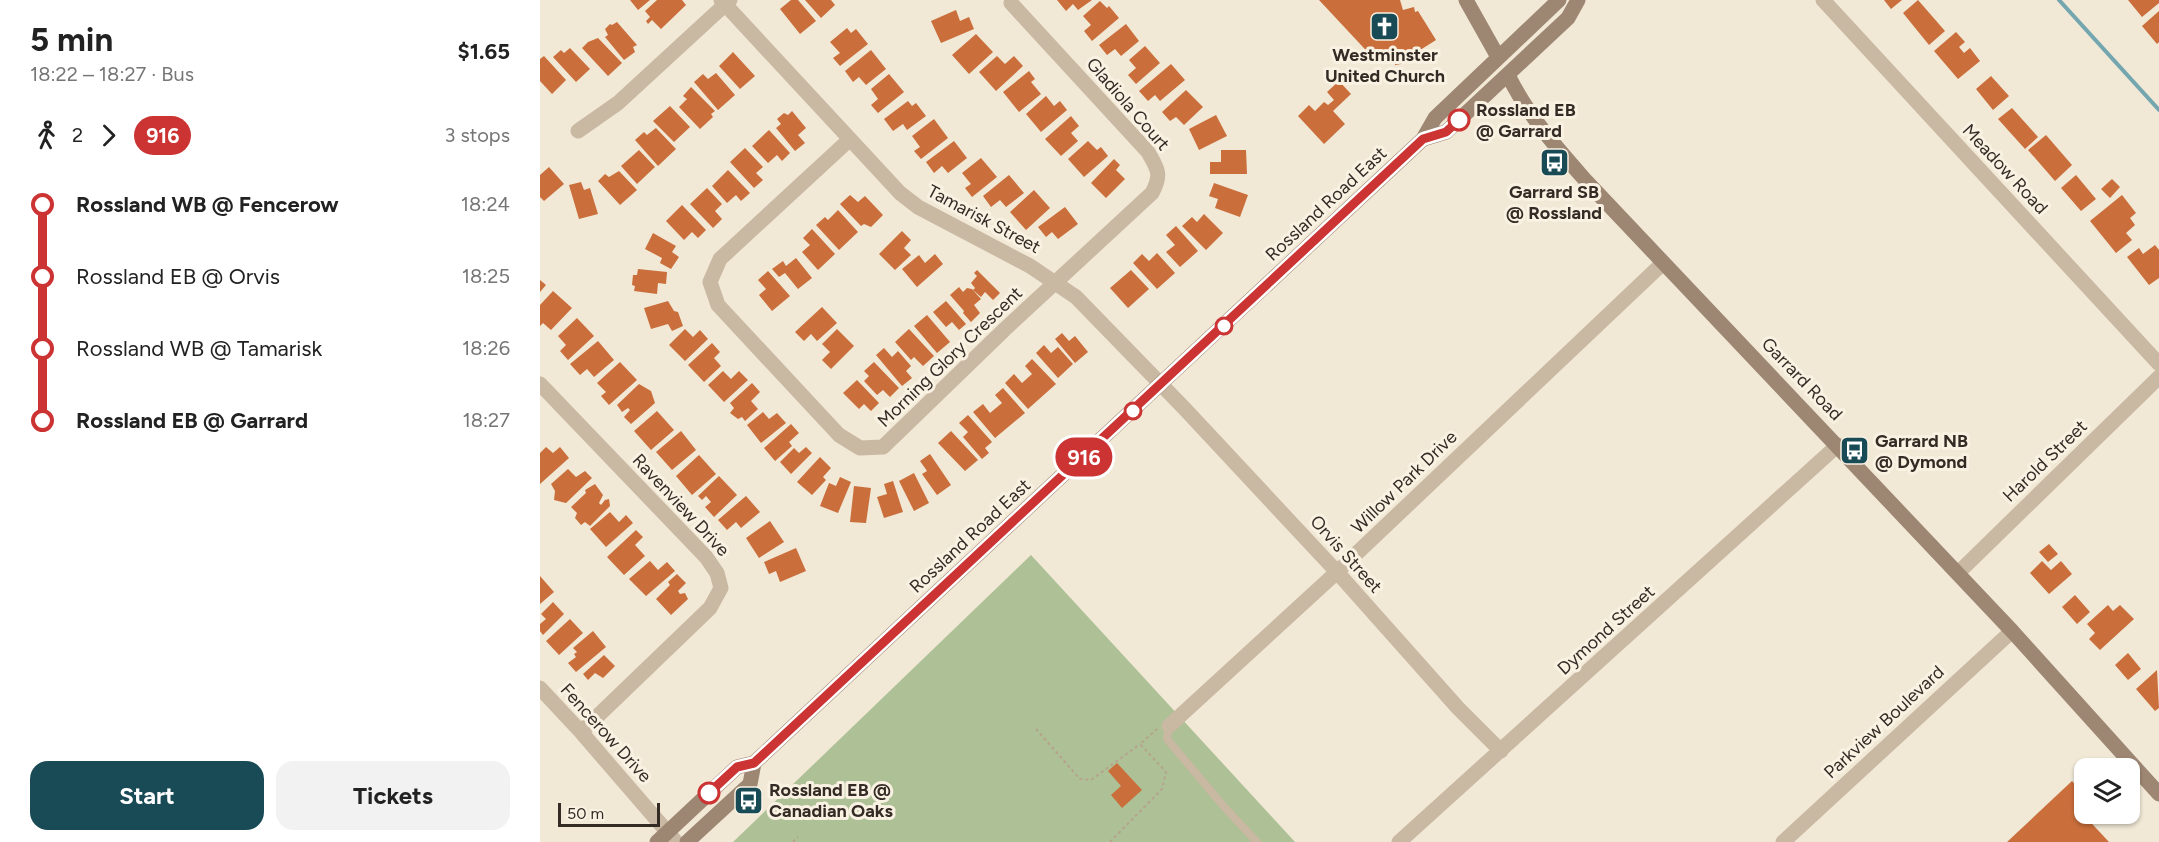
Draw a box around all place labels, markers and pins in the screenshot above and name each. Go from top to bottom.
church icon: Westminster United Church [1369,10,1401,42]
place label: Westminster United Church [1325,44,1445,87]
place label: Rossland EB @ Garrard [1476,99,1576,142]
marker: Rossland EB @ Garrard [1448,109,1470,131]
bus stop icon: Garrard SB @ Rossland [1538,147,1570,179]
place label: Garrard SB @ Rossland [1506,181,1602,224]
unlabelled marker [1215,317,1233,335]
unlabelled marker [1124,402,1142,420]
place label: Garrard NB @ Dymond [1875,430,1968,473]
bus stop icon: Garrard NB @ Dymond [1838,435,1870,467]
place label: Rossland EB @ Canadian Oaks [769,779,893,822]
unlabelled marker [698,782,720,804]
bus stop icon: Rossland EB @ Canadian Oaks [732,784,764,816]

